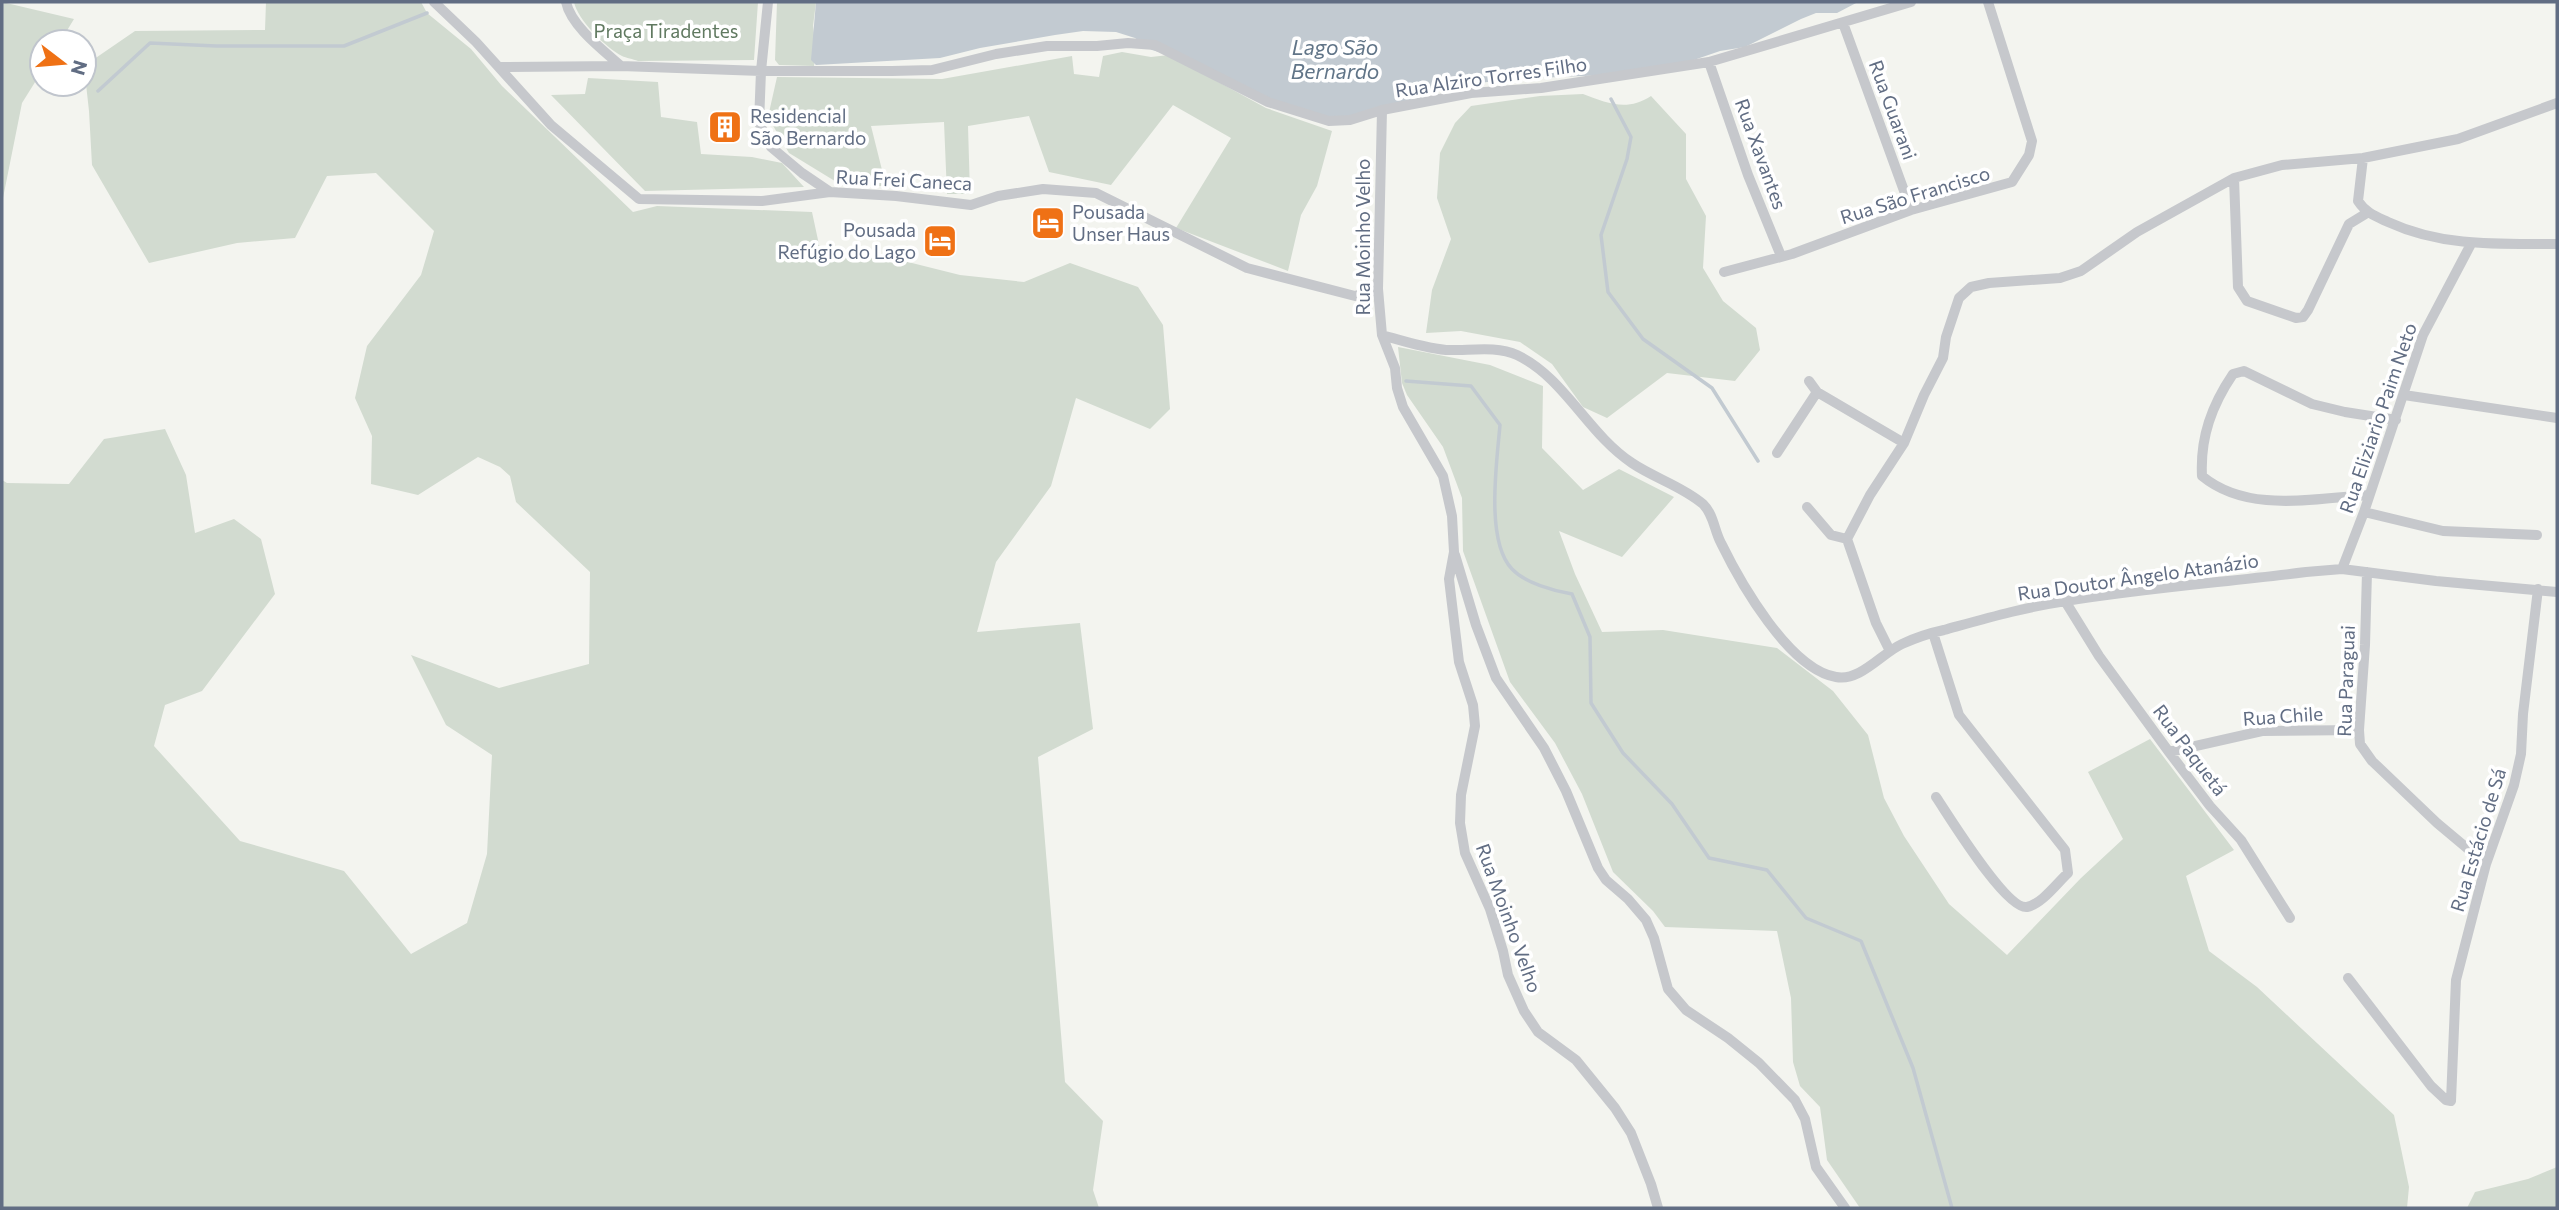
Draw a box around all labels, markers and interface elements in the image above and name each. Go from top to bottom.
park label: Praça Tiradentes [594,19,738,42]
north arrow [28,28,98,98]
water label: Lago São Bernardo [1291,34,1379,83]
street label: Rua Alziro Torres Filho [1394,52,1588,101]
street label: Rua Guarani [1865,57,1922,163]
text: N [67,58,93,78]
street label: Rua Xavantes [1731,95,1792,212]
place label: Residencial São Bernardo [750,104,866,149]
building icon: Residencial São Bernardo [706,108,744,146]
street label: Rua Moinho Velho [1351,159,1374,315]
street label: Rua São Francisco [1837,161,1992,228]
street label: Rua Frei Caneca [835,164,973,195]
place label: Pousada Unser Haus [1072,200,1170,245]
hotel icon: Pousada Unser Haus [1029,204,1067,242]
place label: Pousada Refúgio do Lago [777,218,916,263]
hotel icon: Pousada Refúgio do Lago [921,222,959,260]
street label: Rua Eliziario Paim Neto [2334,320,2421,516]
street label: Rua Doutor Ângelo Atanázio [2016,548,2260,605]
street label: Rua Paraguai [2332,625,2359,737]
street label: Rua Paquetá [2149,700,2232,800]
street label: Rua Chile [2242,701,2324,730]
street label: Rua Estácio de Sá [2445,765,2510,915]
street label: Rua Moinho Velho [1472,840,1547,995]

